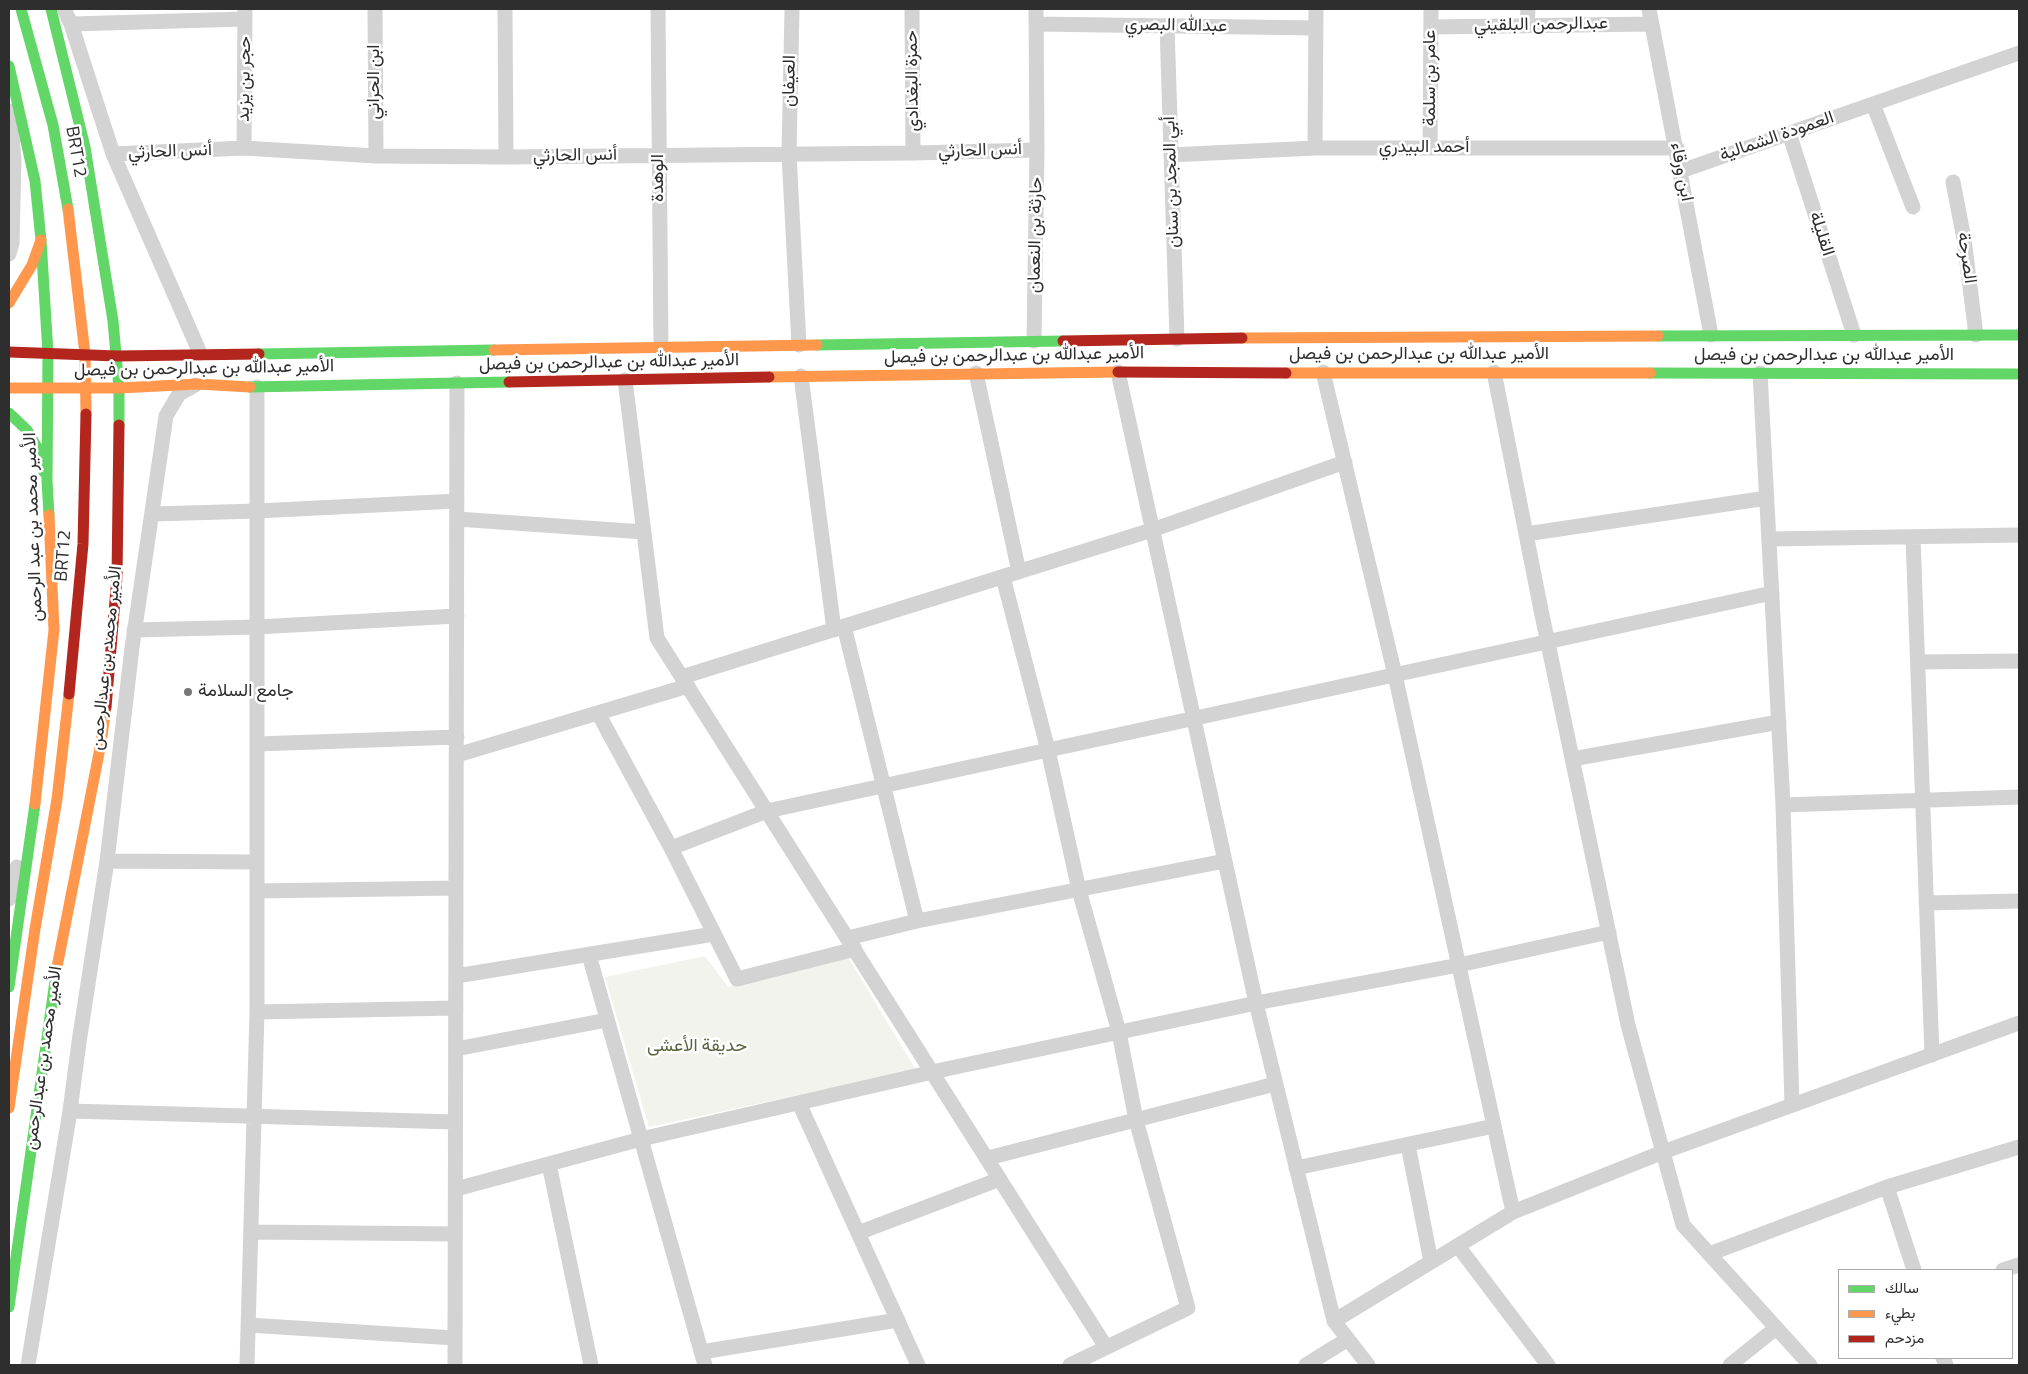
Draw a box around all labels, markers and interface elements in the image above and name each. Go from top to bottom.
street label: عبدالرحمن البلقيني [1474,13,1608,37]
street label: عبدالله البصري [1125,14,1227,38]
street label: حمزة البغدادي [901,30,925,132]
street label: عامر بن سلمة [1420,30,1442,126]
street label: حجر بن يزيد [233,36,257,122]
street label: ابن الحراني [364,45,386,119]
street label: العيفان [779,55,801,107]
street label: العمودة الشمالية [1717,107,1837,167]
street label: أبي المجد بن سنان [1159,116,1185,248]
street label: BRT12 [60,125,90,179]
street label: أحمد البيدري [1379,137,1469,159]
street label: أنس الحارثي [938,139,1022,163]
street label: أنس الحارثي [128,140,212,164]
street label: ابن ورقاء [1665,141,1697,203]
street label: أنس الحارثي [533,144,617,168]
street label: الوهدة [648,154,670,202]
street label: حارثة بن النعمان [1024,177,1048,293]
street label: القليلة [1804,209,1838,259]
street label: الصرحة [1952,231,1980,285]
street label: الأمير عبدالله بن عبدالرحمن بن فيصل [884,343,1144,369]
street label: الأمير عبدالله بن عبدالرحمن بن فيصل [1289,344,1549,366]
street label: الأمير عبدالله بن عبدالرحمن بن فيصل [1694,345,1954,367]
street label: الأمير عبدالله بن عبدالرحمن بن فيصل [479,350,739,376]
street label: الأمير عبدالله بن عبدالرحمن بن فيصل [74,356,334,382]
street label: الأمير محمد بن عبد الرحمن [20,432,48,622]
street label: BRT12 [51,529,77,583]
street label: الأمير محمد بن عبدالرحمن [87,565,127,751]
place label: جامع السلامة [198,681,293,703]
marker: جامع السلامة [182,686,194,698]
street label: الأمير محمد بن عبدالرحمن [20,965,68,1151]
park label: حديقة الأعشى [647,1036,747,1058]
legend [1838,1269,2013,1359]
text: سالك [1885,1276,1919,1299]
text: بطيء [1885,1301,1915,1324]
text: مزدحم [1885,1326,1924,1349]

